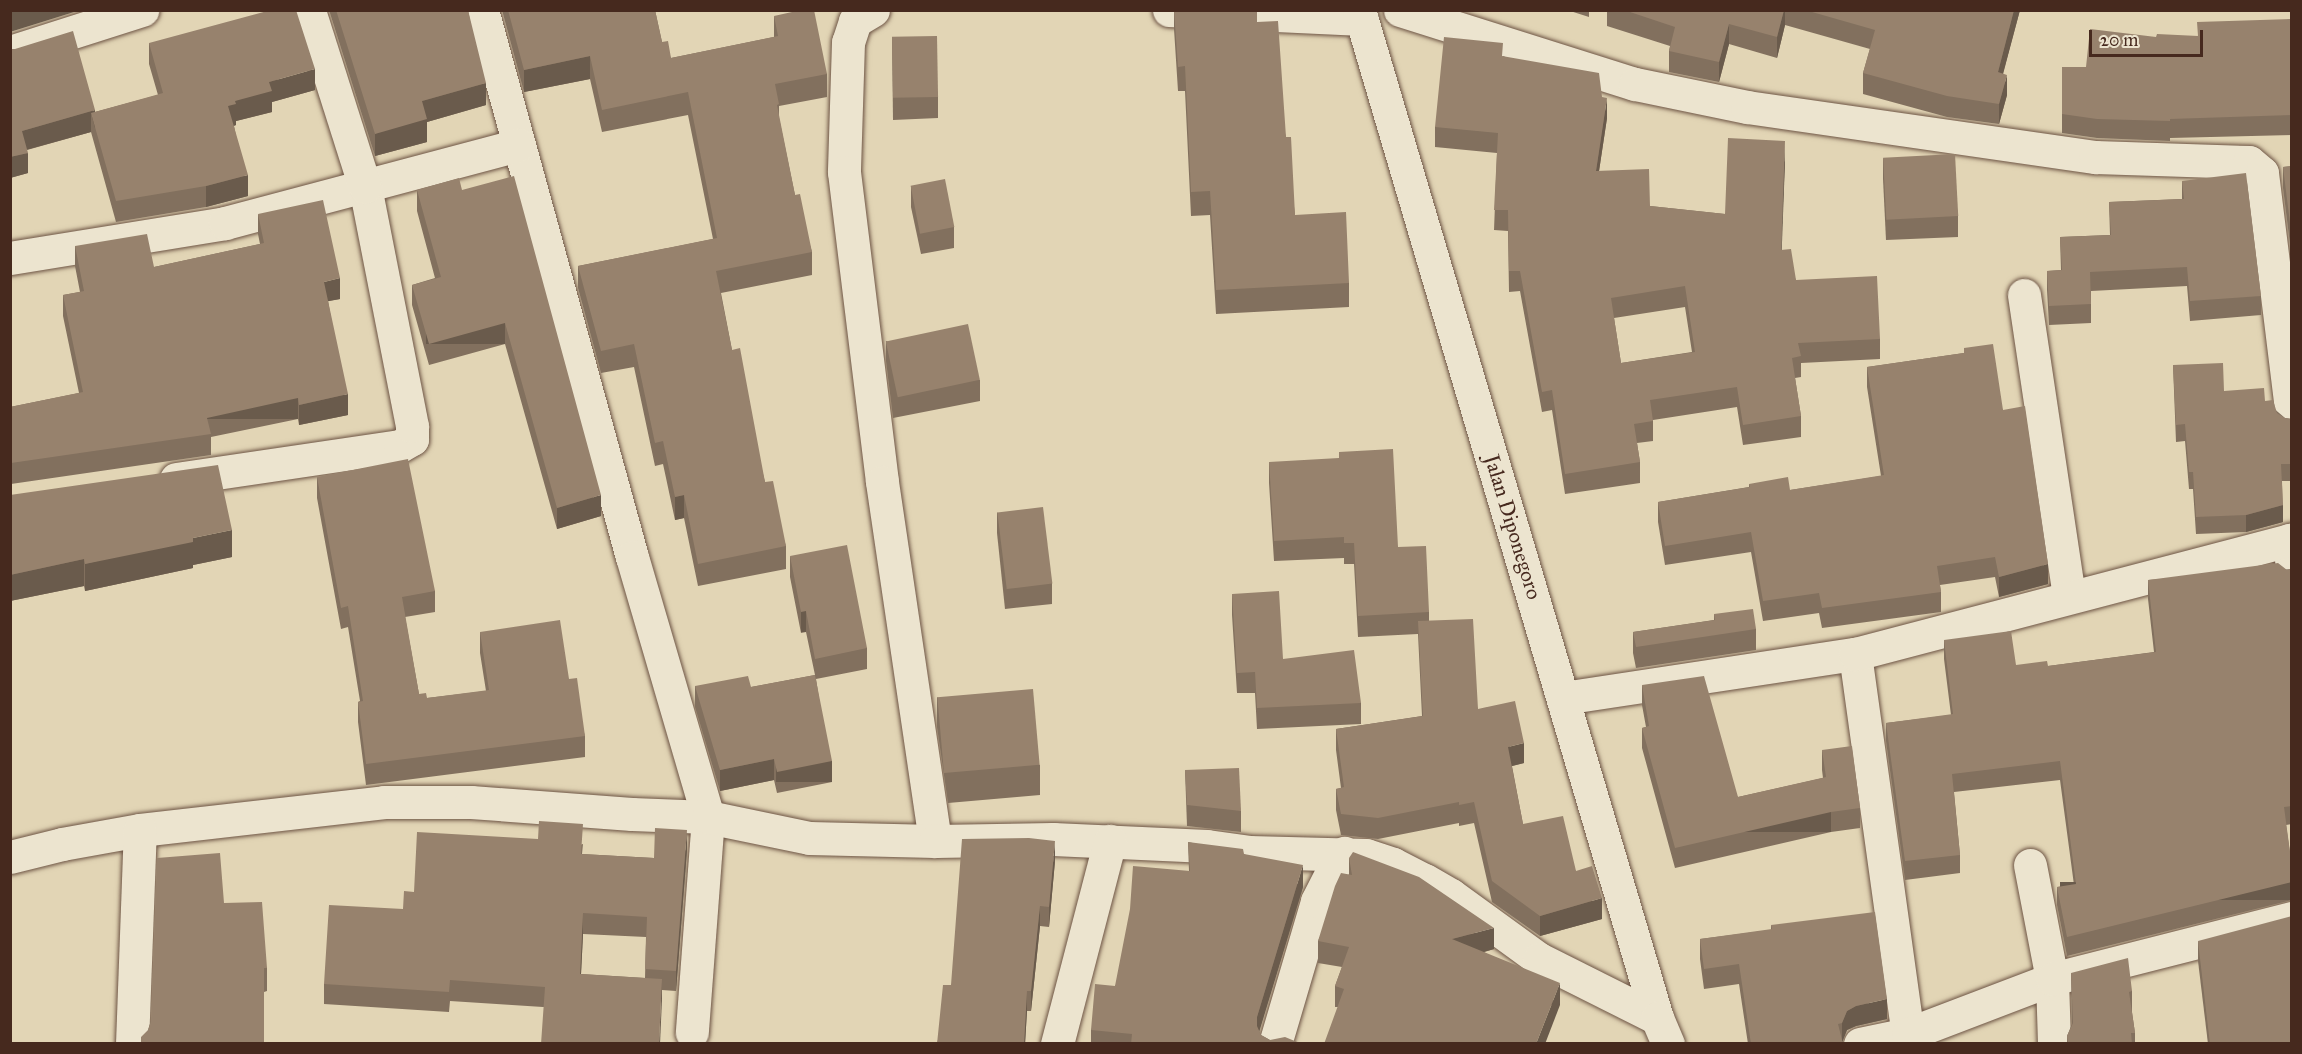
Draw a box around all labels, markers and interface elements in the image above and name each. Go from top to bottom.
scale bar [2092,18,2206,56]
text: 20 m [2100,29,2138,51]
street label: Jalan Diponegoro [1479,452,1547,602]

